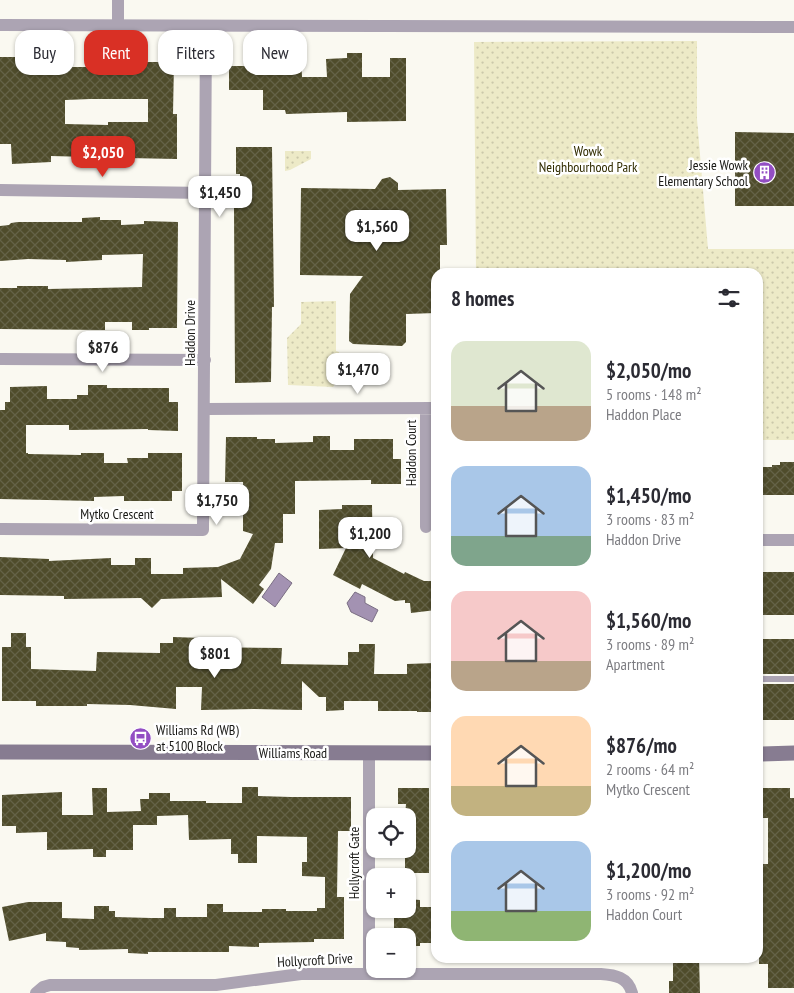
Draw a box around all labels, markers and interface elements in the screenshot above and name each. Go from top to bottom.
chip: Buy [15,30,74,75]
chip: Rent [84,30,148,75]
chip: Filters [158,30,233,75]
chip: New [243,30,307,75]
pin: $2,050 [62,136,144,178]
text: $2,050 [82,142,124,162]
park label: Wowk Neighbourhood Park [539,142,638,176]
place label: Jessie Wowk Elementary School [658,156,749,190]
building icon: Jessie Wowk Elementary School [752,161,776,185]
pin: $1,450 [179,176,261,218]
text: $1,450 [199,182,241,202]
pin: $1,560 [336,210,418,252]
text: $1,560 [356,216,398,236]
icon: filters [715,284,743,312]
text: 8 homes [451,285,514,312]
street label: Haddon Drive [181,300,199,366]
pin: $876 [73,330,133,373]
text: $876 [88,337,118,357]
pin: $1,470 [317,352,399,395]
text: $2,050/mo [606,357,691,384]
text: $1,470 [337,359,379,379]
icon: home [491,361,551,421]
text: 5 rooms · 148 m² [606,384,702,404]
text: Haddon Place [606,404,682,424]
street label: Haddon Court [402,420,420,486]
text: $1,450/mo [606,482,691,509]
pin: $1,750 [176,484,258,526]
icon: home [491,486,551,546]
text: $1,750 [196,490,238,510]
street label: Mytko Crescent [80,505,154,523]
text: 3 rooms · 83 m² [606,509,694,529]
pin: $1,200 [329,516,411,559]
text: $1,200 [349,523,391,543]
text: Haddon Drive [606,529,681,549]
text: $1,560/mo [606,607,691,634]
icon: home [491,611,551,671]
text: 3 rooms · 89 m² [606,634,694,654]
pin: $801 [185,636,245,679]
text: $801 [200,643,230,663]
text: Apartment [606,654,665,674]
place label: Williams Rd (WB) at 5100 Block [156,721,239,755]
bus stop icon: Williams Rd (WB) at 5100 Block [128,726,152,750]
text: $876/mo [606,732,677,759]
icon: home [491,736,551,796]
street label: Williams Road [259,744,327,762]
text: 2 rooms · 64 m² [606,759,694,779]
text: Mytko Crescent [606,779,690,799]
map controls [366,808,416,978]
button: locate [366,808,416,858]
street label: Hollycroft Gate [345,827,363,899]
text: $1,200/mo [606,857,691,884]
icon: home [491,861,551,921]
button: + [366,868,416,918]
text: 3 rooms · 92 m² [606,884,694,904]
text: Haddon Court [606,904,682,924]
button: − [366,928,416,978]
street label: Hollycroft Drive [277,949,354,971]

